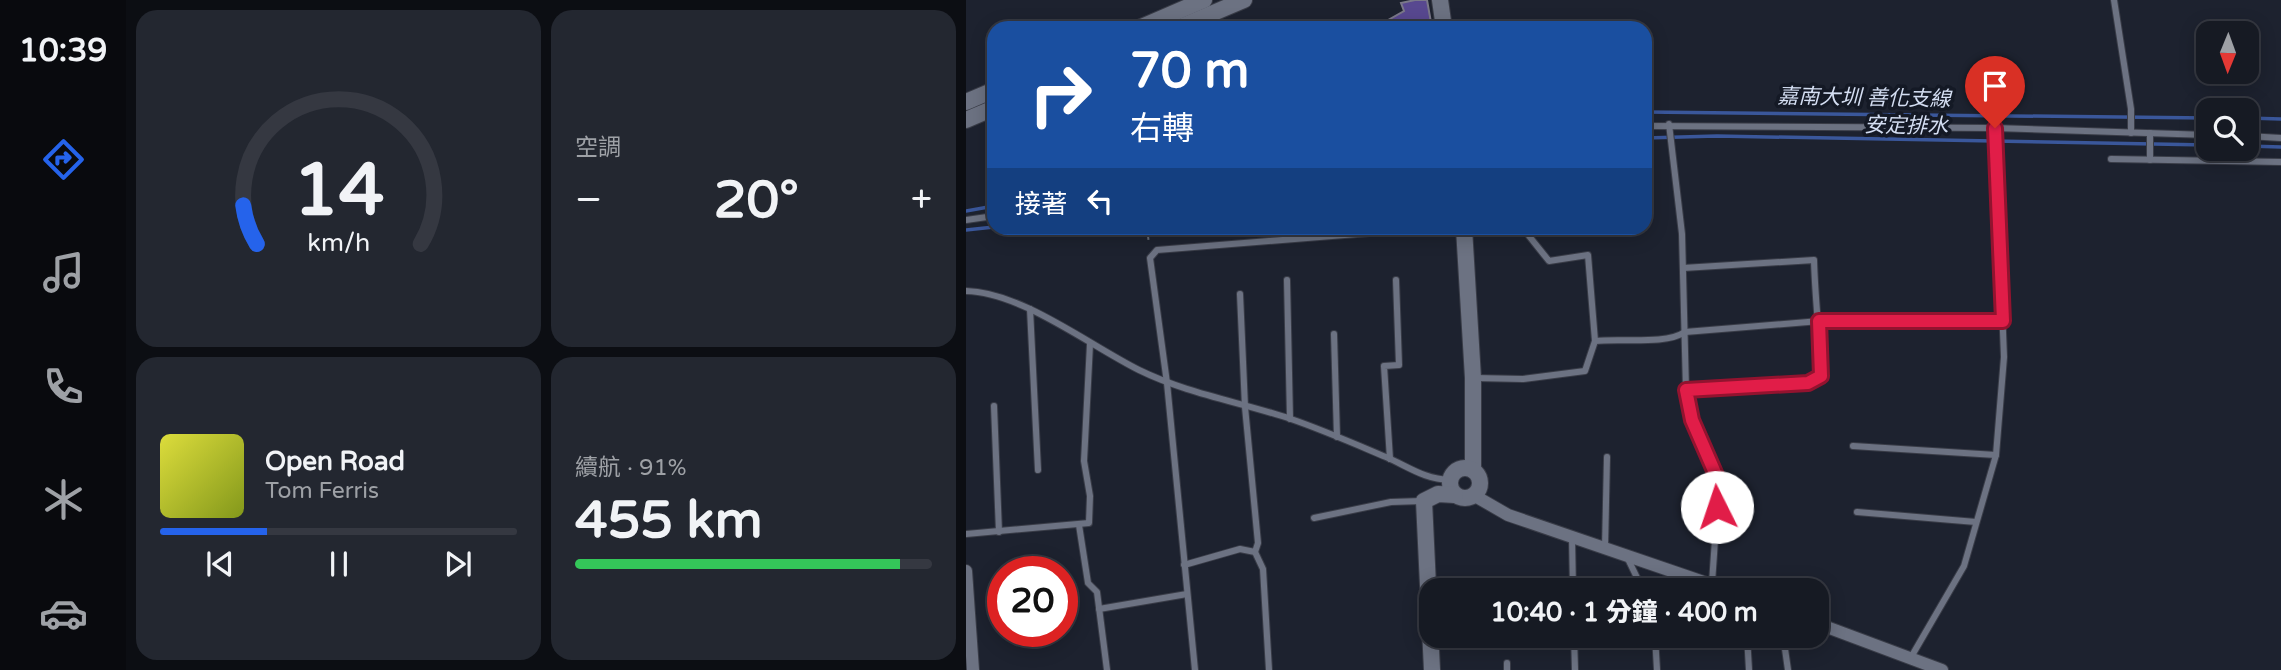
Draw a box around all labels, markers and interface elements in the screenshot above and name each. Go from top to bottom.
north arrow [2196,21,2259,84]
map controls [2196,21,2259,161]
text: 10:39 [19,32,107,70]
text: 70 m [1130,42,1249,101]
icon: right [1015,49,1106,140]
pin [1965,56,2025,128]
icon: arrive [1976,67,2014,105]
water label: 嘉南大圳 善化支線 [1777,84,1953,112]
button: search [2196,98,2259,161]
text: 右轉 [1130,110,1194,148]
water label: 安定排水 [1864,113,1949,139]
text: 空調 [575,134,621,162]
icon: directions [39,135,88,184]
text: 14 [293,148,384,236]
text: 20° [714,169,799,232]
text: − [575,177,602,223]
text: + [911,177,932,223]
icon: left [1081,182,1119,220]
text: 接著 [1015,189,1067,220]
text: km/h [307,228,370,258]
icon: music [39,248,88,297]
icon: phone [39,362,88,411]
text: Open Road [265,446,405,477]
text: 續航 · 91% [575,454,687,482]
position arrow [1680,470,1754,544]
icon: climate [39,475,88,524]
text: Tom Ferris [265,477,379,505]
text: 455 km [575,489,763,552]
icon: previous [201,545,239,583]
icon: pause [320,545,358,583]
icon: next [439,545,477,583]
speed limit sign: 20 [987,556,1078,647]
icon: car [39,589,88,638]
text: 10:40 · 1 分鐘 · 400 m [1490,597,1758,628]

